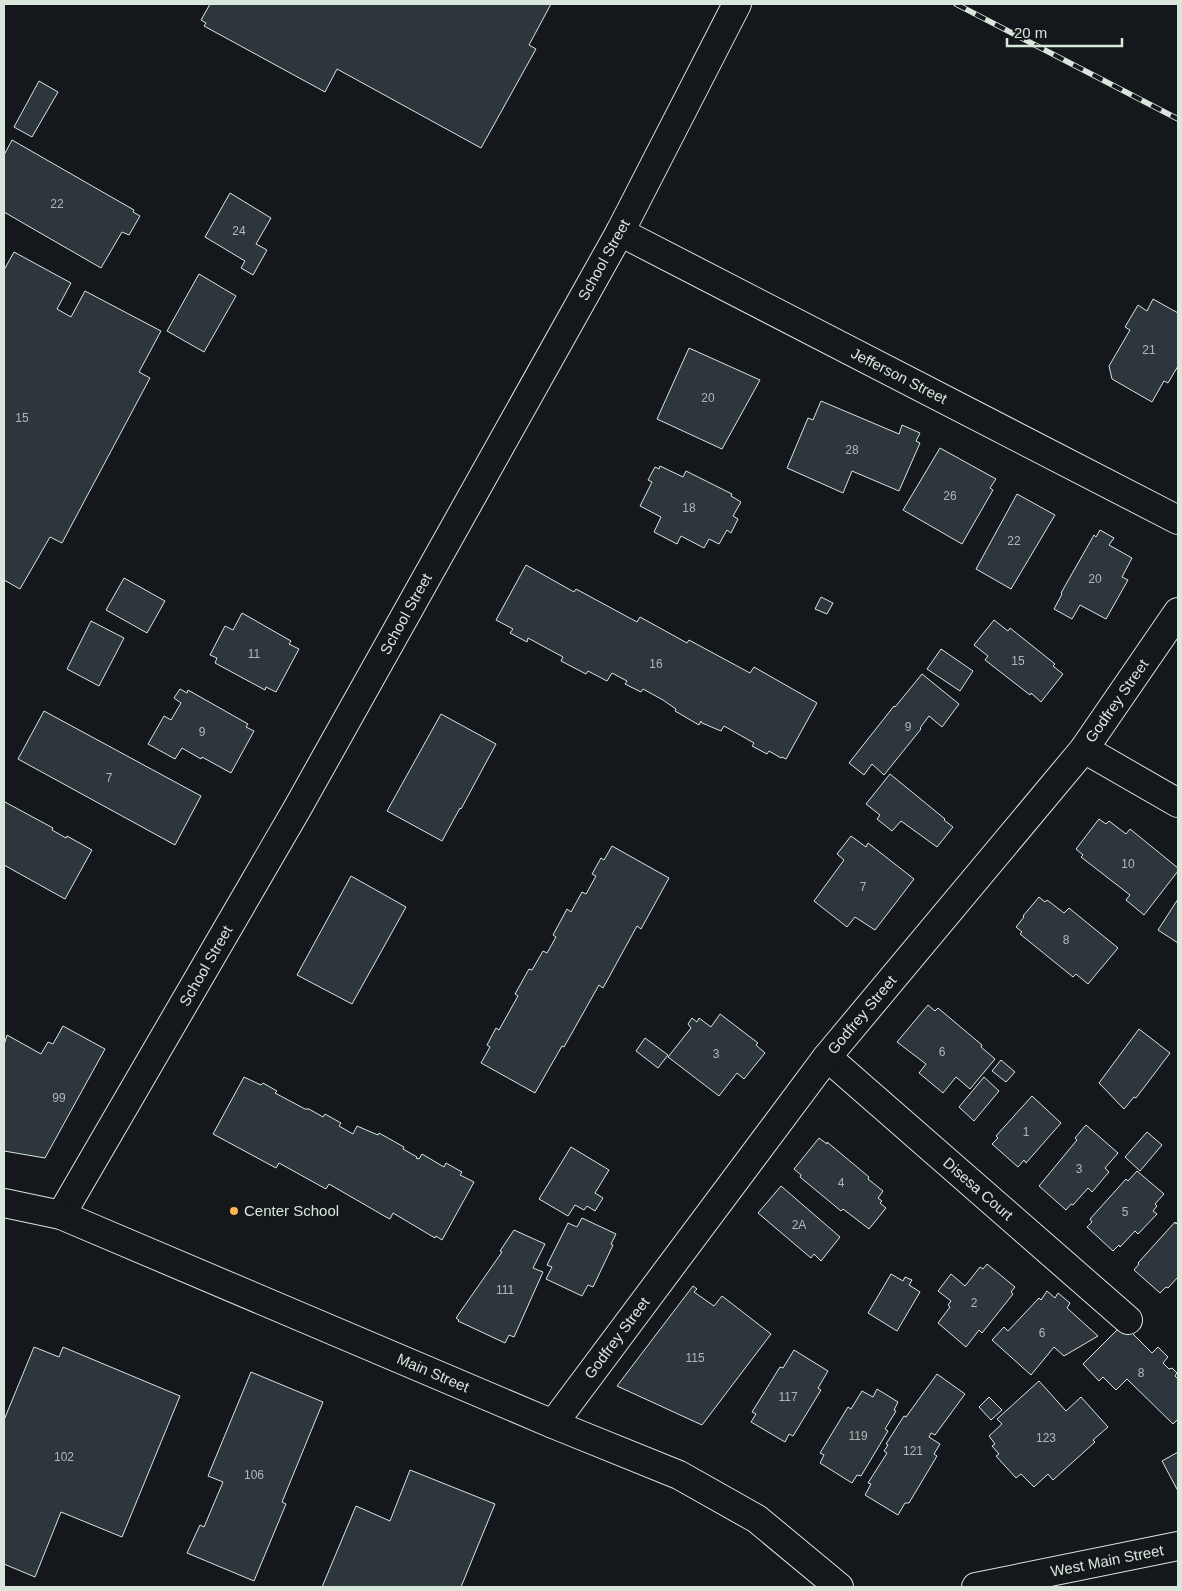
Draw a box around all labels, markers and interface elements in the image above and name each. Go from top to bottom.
scale bar [1007,15,1122,47]
text: 20 m [1014,24,1047,41]
house number: 22 [50,197,64,211]
street label: School Street [574,216,633,303]
house number: 24 [232,224,246,238]
house number: 21 [1142,343,1156,357]
street label: Jefferson Street [848,344,951,407]
house number: 20 [701,391,715,405]
house number: 15 [15,411,29,425]
house number: 28 [845,443,859,457]
house number: 26 [943,489,957,503]
house number: 18 [682,501,696,515]
house number: 22 [1007,534,1021,548]
street label: School Street [376,570,435,657]
house number: 20 [1088,572,1102,586]
house number: 11 [248,647,261,661]
house number: 15 [1011,654,1025,668]
street label: Godfrey Street [1082,655,1152,746]
house number: 16 [649,657,663,671]
house number: 9 [905,720,912,734]
house number: 9 [199,725,206,739]
house number: 7 [106,771,113,785]
house number: 10 [1121,857,1135,871]
house number: 7 [860,880,867,894]
street label: School Street [176,922,236,1009]
house number: 8 [1063,933,1070,947]
street label: Godfrey Street [824,971,900,1058]
house number: 6 [939,1045,946,1059]
house number: 3 [713,1047,720,1061]
house number: 99 [52,1091,66,1105]
house number: 1 [1023,1125,1030,1139]
street label: Disesa Court [940,1154,1017,1224]
house number: 3 [1076,1162,1083,1176]
house number: 4 [838,1176,845,1190]
place label: Center School [244,1202,339,1219]
marker: Center School [228,1205,240,1217]
house number: 5 [1122,1205,1129,1219]
house number: 2A [792,1218,806,1232]
house number: 111 [496,1283,514,1297]
street label: Godfrey Street [580,1293,653,1382]
house number: 2 [971,1296,978,1310]
house number: 6 [1039,1326,1046,1340]
street label: Main Street [395,1350,473,1396]
house number: 115 [685,1351,705,1365]
house number: 8 [1138,1366,1145,1380]
house number: 117 [778,1390,798,1404]
house number: 119 [848,1429,868,1443]
house number: 123 [1036,1431,1056,1445]
house number: 121 [903,1444,923,1458]
house number: 102 [54,1450,74,1464]
house number: 106 [244,1468,264,1482]
street label: West Main Street [1049,1541,1166,1580]

